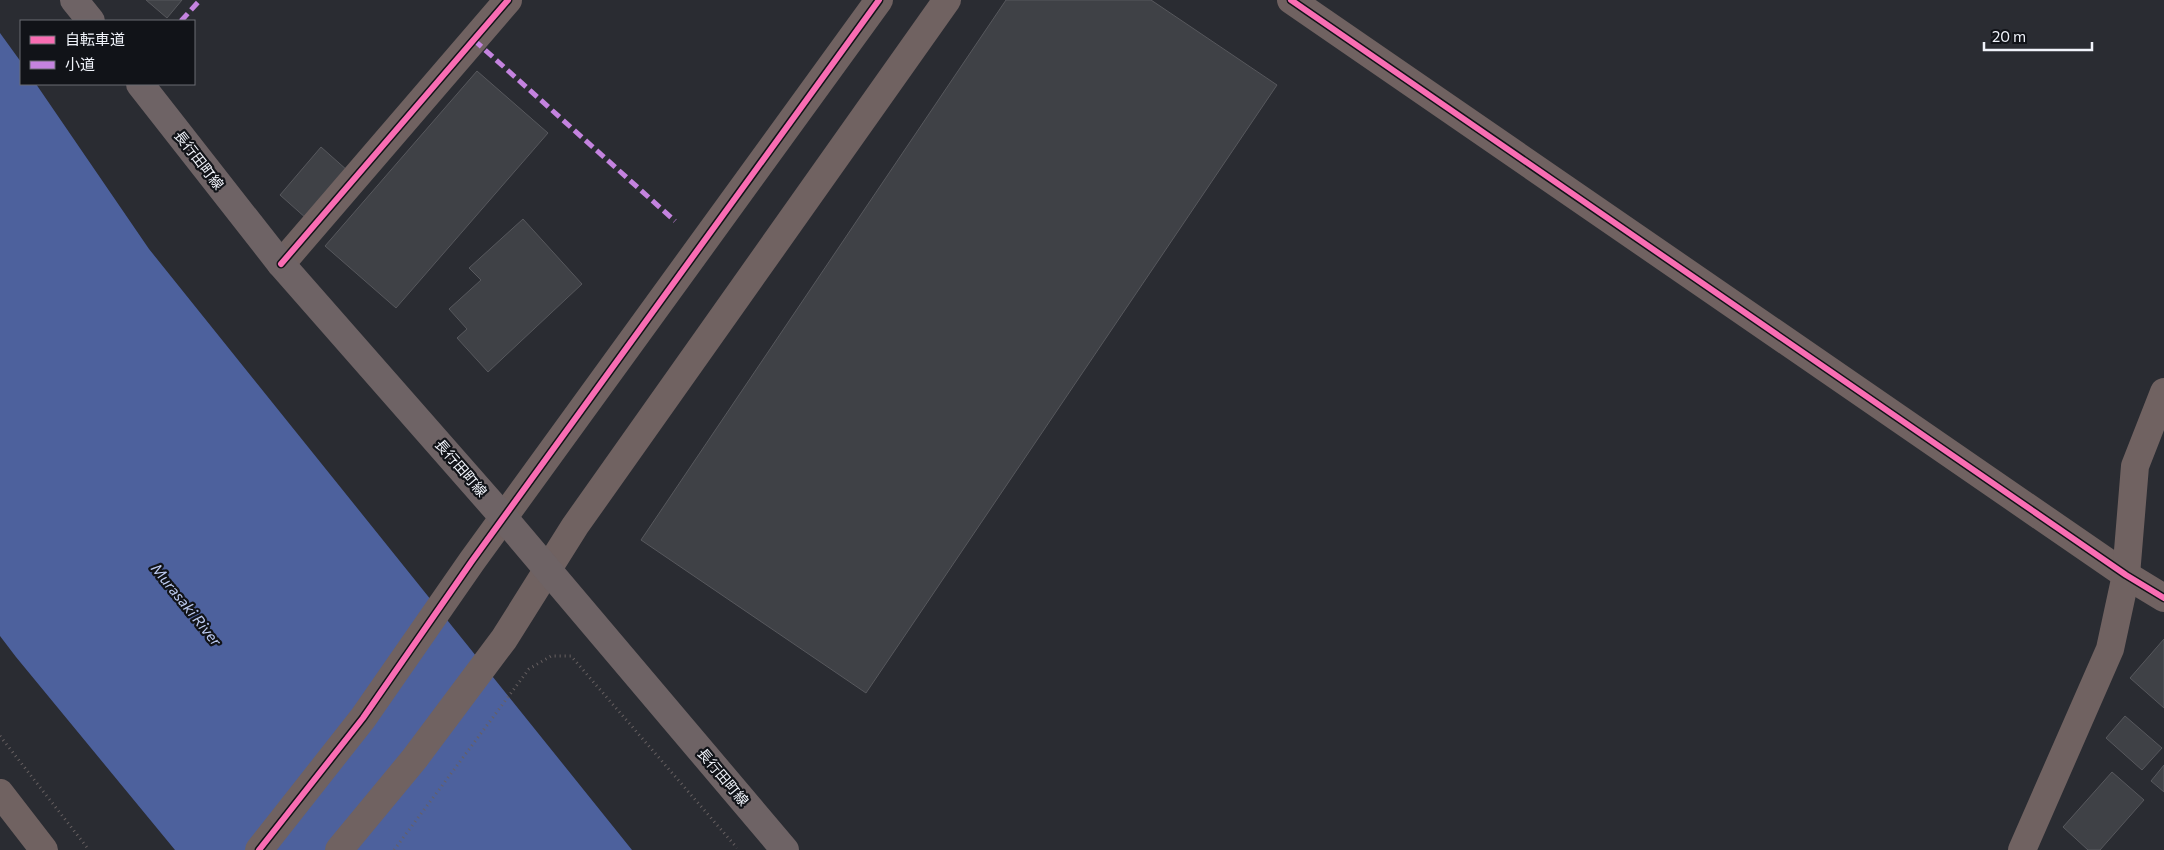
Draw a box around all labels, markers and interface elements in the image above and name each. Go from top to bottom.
legend [20,20,195,85]
scale bar [1984,20,2092,52]
text: 20 m [1992,27,2026,45]
text: 自転車道 [65,30,125,48]
text: 小道 [65,55,95,73]
street label: 長行田町線 [171,127,228,193]
street label: 長行田町線 [432,436,491,500]
water label: Murasaki River [148,559,226,650]
street label: 長行田町線 [694,744,752,809]

